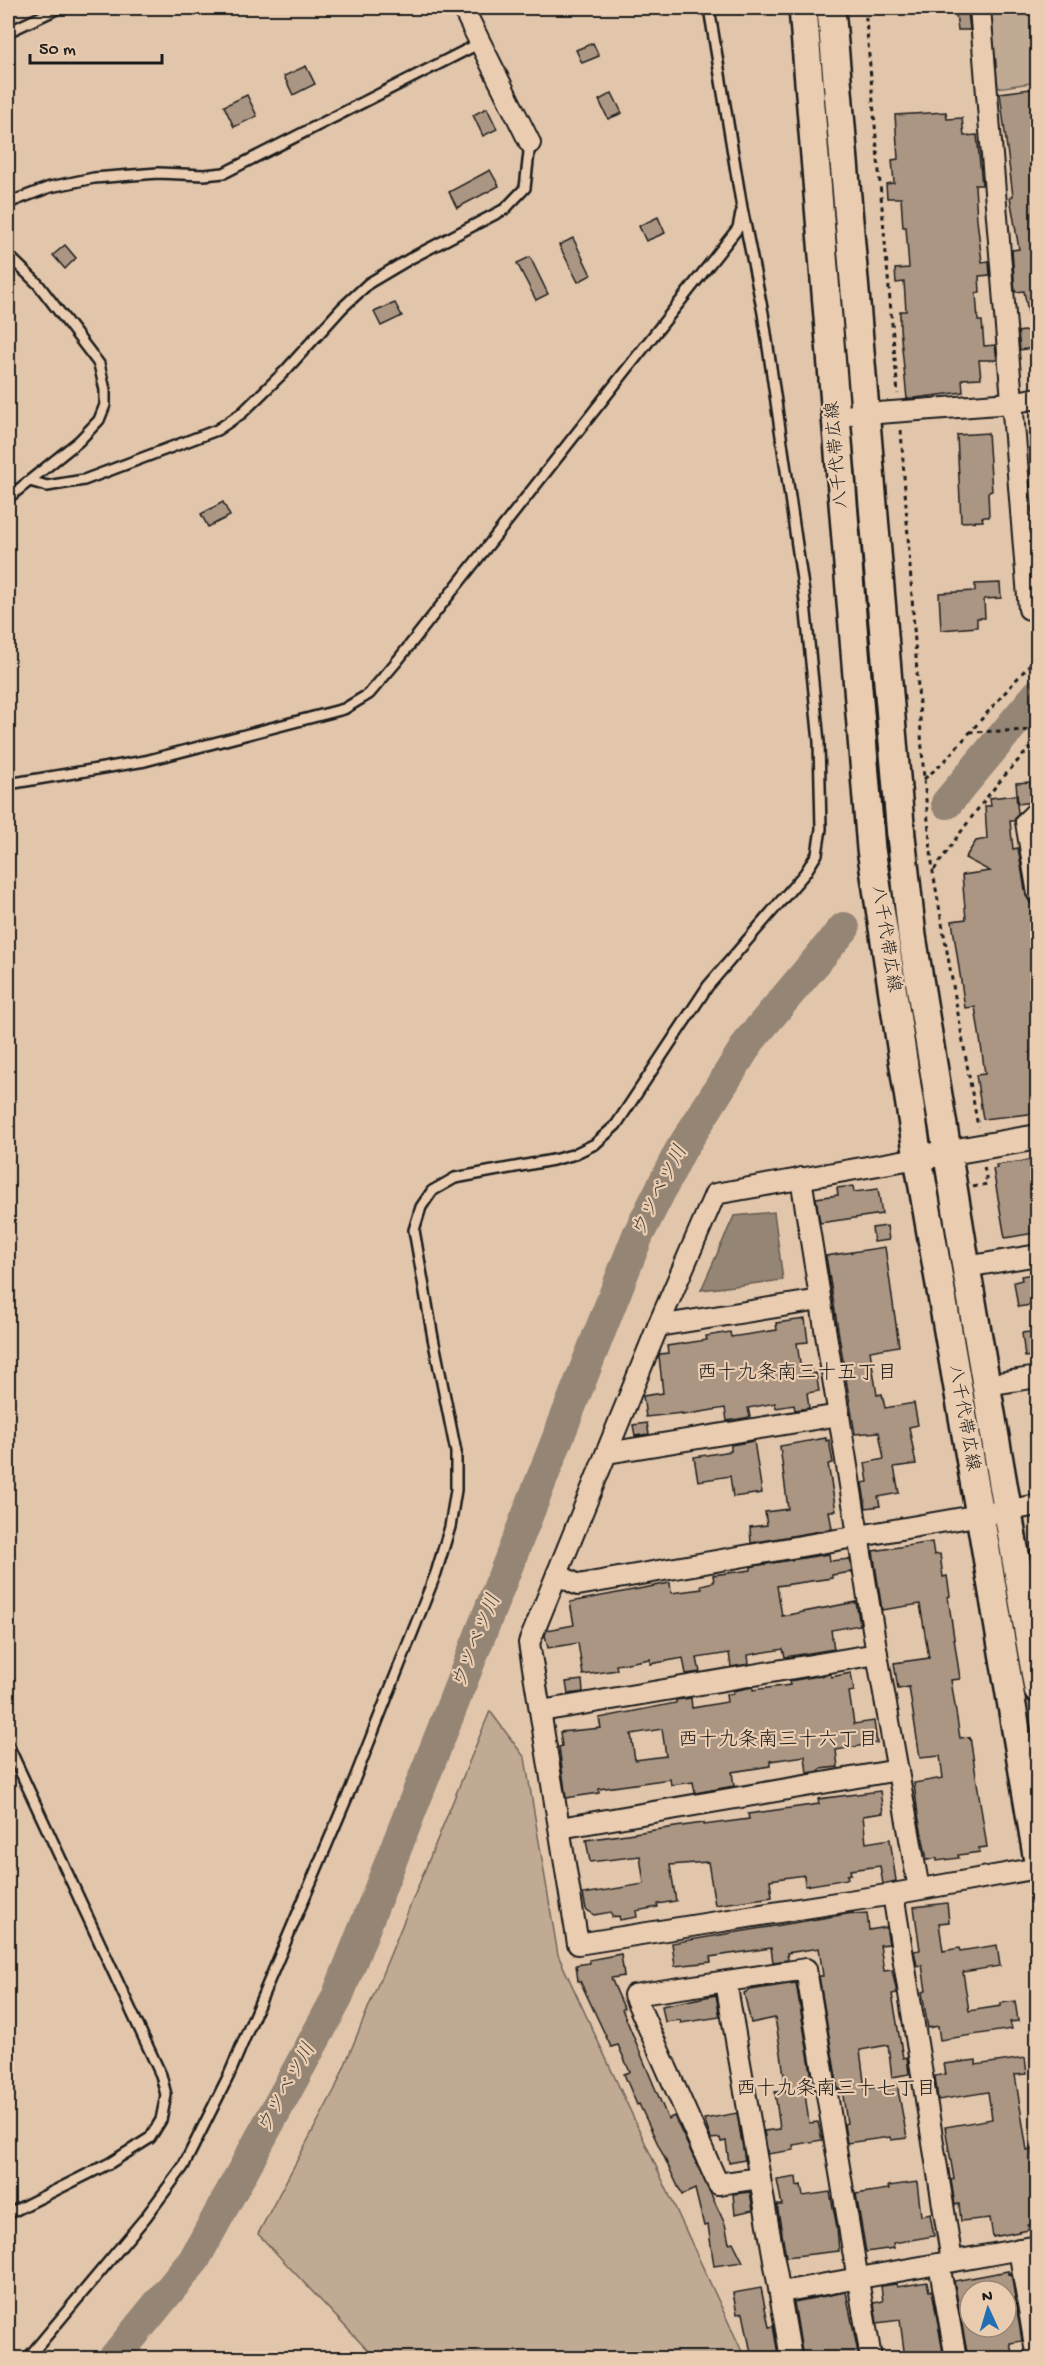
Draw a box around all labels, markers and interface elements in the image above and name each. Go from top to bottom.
scale bar [30,27,162,65]
text: 50 m [39,40,76,61]
street label: 八千代帯広線 [822,400,853,510]
street label: 八千代帯広線 [866,884,905,994]
water label: ウツベツ川 [627,1142,694,1242]
district label: 西十九条南三十五丁目 [697,1361,897,1386]
street label: 八千代帯広線 [943,1363,984,1473]
water label: ウツベツ川 [448,1591,507,1693]
district label: 西十九条南三十六丁目 [678,1728,878,1753]
water label: ウツベツ川 [253,2039,322,2138]
district label: 西十九条南三十七丁目 [736,2077,936,2102]
north arrow [958,2279,1018,2339]
text: N [981,2288,994,2307]

